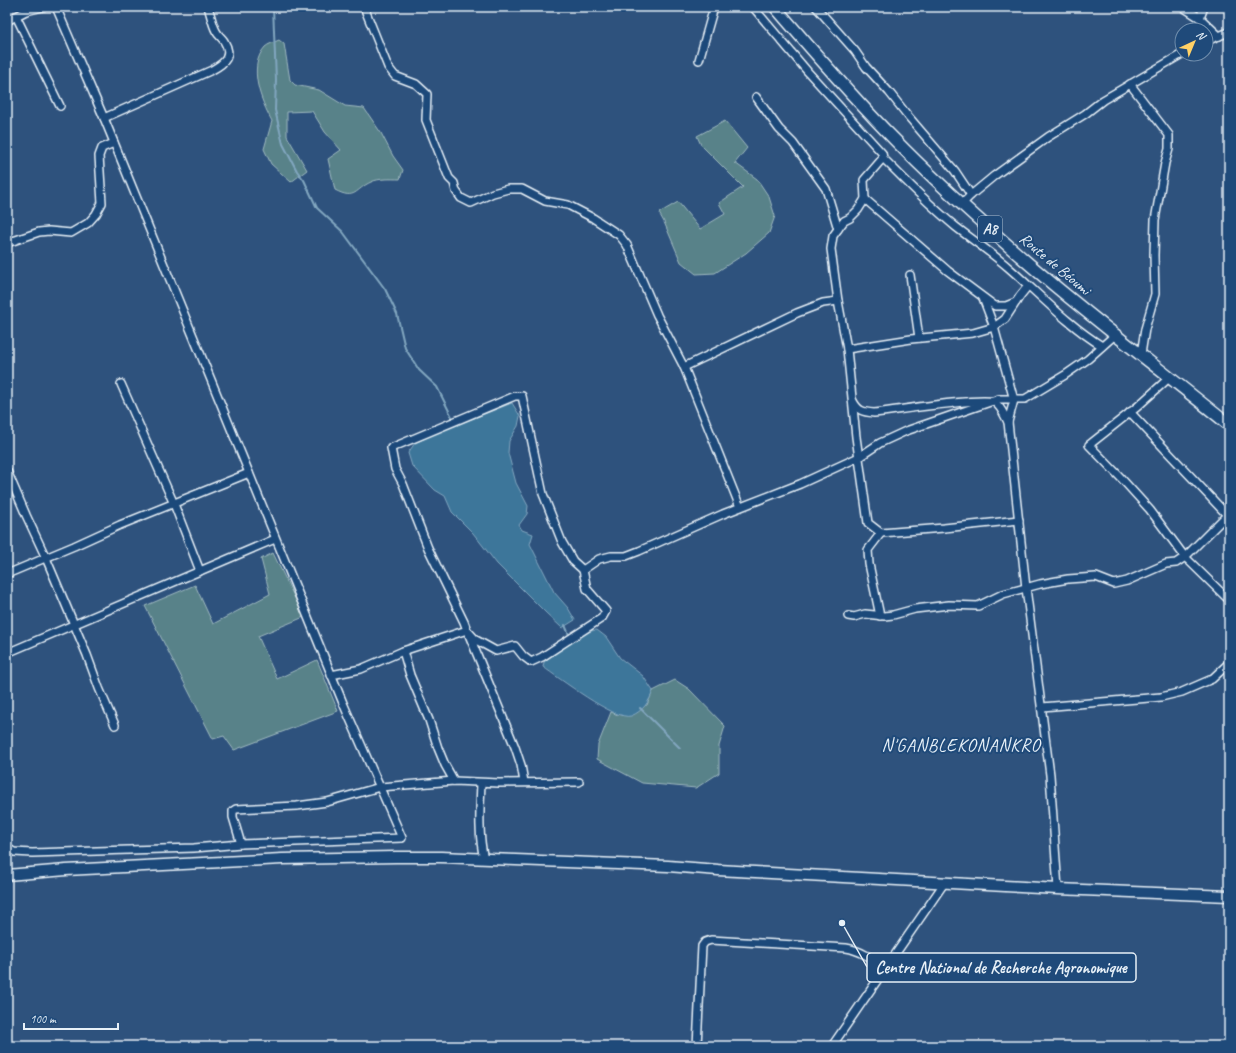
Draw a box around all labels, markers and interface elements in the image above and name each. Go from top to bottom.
north arrow [1174,22,1214,62]
text: N [1194,27,1210,44]
road number: A8 [978,216,1002,242]
street label: Route de Béoumi [1015,228,1096,301]
district label: N'GANBLEKONANKRO [881,734,1042,756]
callout: Centre National de Recherche Agronomique [867,953,1136,982]
text: Centre National de Recherche Agronomique [875,957,1128,978]
scale bar [24,1005,118,1031]
text: 100 m [30,1011,57,1027]

